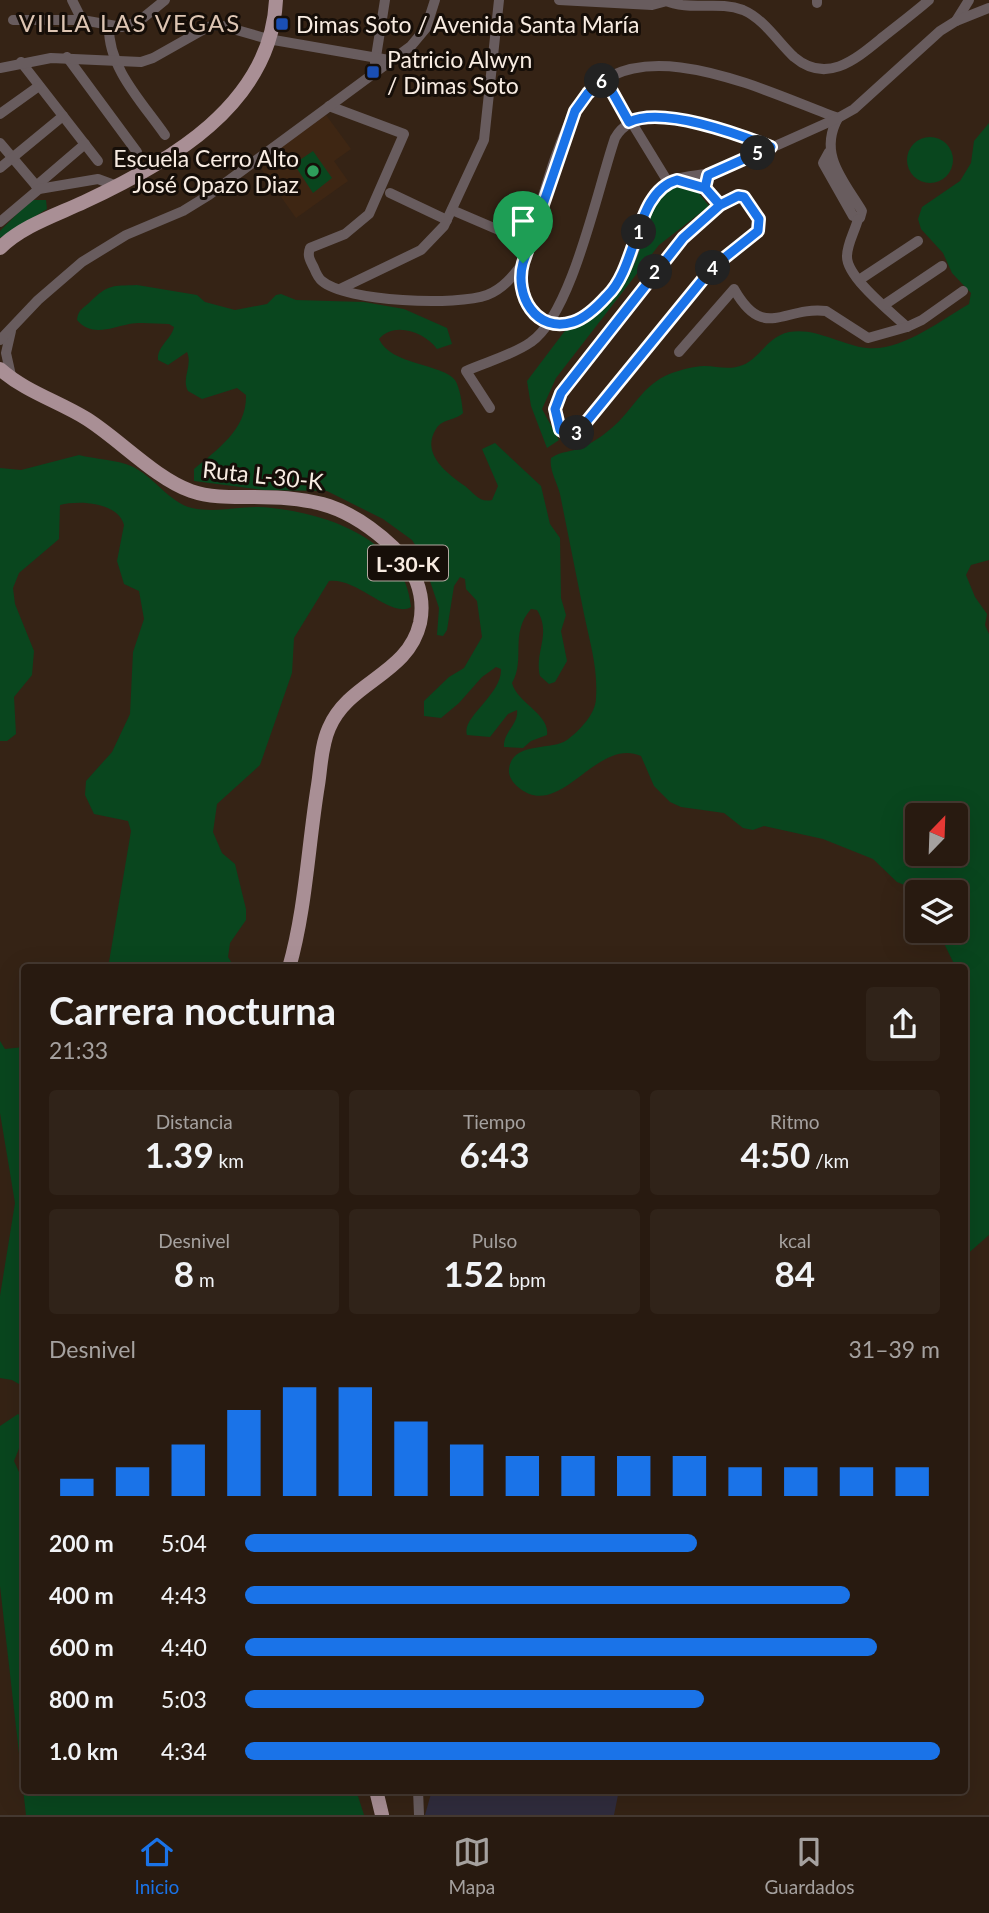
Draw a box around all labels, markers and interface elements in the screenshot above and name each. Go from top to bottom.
district label: VILLA LAS VEGAS [19,8,241,37]
place label: Dimas Soto / Avenida Santa María [296,10,640,38]
marker: Dimas Soto / Avenida Santa María [274,16,290,32]
place label: Patricio Alwyn / Dimas Soto [387,45,532,99]
marker: Patricio Alwyn / Dimas Soto [365,64,381,80]
pin: 6 [584,64,620,98]
text: 6 [596,69,607,92]
pin: 5 [740,136,776,170]
text: 5 [752,141,763,164]
place label: Escuela Cerro Alto José Opazo Diaz [113,144,299,198]
marker: Escuela Cerro Alto José Opazo Diaz [305,163,321,179]
pin [493,191,553,263]
icon: arrive [504,202,542,240]
pin: 1 [622,215,656,250]
text: 1 [633,220,644,243]
pin: 4 [696,250,730,286]
pin: 2 [638,254,672,290]
text: 4 [707,256,718,279]
text: 2 [649,260,660,283]
pin: 3 [560,416,594,450]
text: 3 [571,421,582,444]
street label: Ruta L-30-K [201,455,326,495]
road number: L-30-K [368,546,448,580]
north arrow [905,803,968,866]
map controls [905,803,968,943]
button: layers [905,880,968,943]
text: Carrera nocturna [49,987,336,1033]
button: share [866,987,940,1061]
text: 21:33 [49,1036,108,1064]
text: Distancia [156,1110,233,1133]
text: Tiempo [463,1110,526,1133]
text: Ritmo [770,1110,820,1133]
text: 1.39 [144,1133,214,1175]
text: 6:43 [460,1133,529,1175]
text: 4:50 [741,1133,810,1175]
text: km [214,1149,244,1172]
text: /km [810,1149,849,1172]
text: Desnivel [158,1229,230,1252]
text: Pulso [472,1229,517,1252]
text: kcal [779,1229,811,1252]
text: 8 [174,1252,194,1294]
text: 152 [443,1252,504,1294]
text: 84 [775,1252,815,1294]
text: m [194,1268,215,1291]
text: bpm [504,1268,546,1291]
text: Desnivel [49,1335,136,1363]
text: 31–39 m [848,1335,940,1363]
text: 200 m [49,1529,114,1557]
text: 5:04 [161,1529,207,1557]
text: 400 m [49,1581,114,1609]
text: 4:43 [161,1581,207,1609]
text: 600 m [49,1633,114,1661]
text: 4:40 [161,1633,207,1661]
text: 800 m [49,1685,114,1713]
text: 5:03 [161,1685,207,1713]
text: 1.0 km [49,1737,118,1765]
text: 4:34 [161,1737,207,1765]
tab: Inicio [135,1833,179,1898]
tab: Mapa [448,1833,495,1898]
tab: Guardados [764,1833,854,1898]

